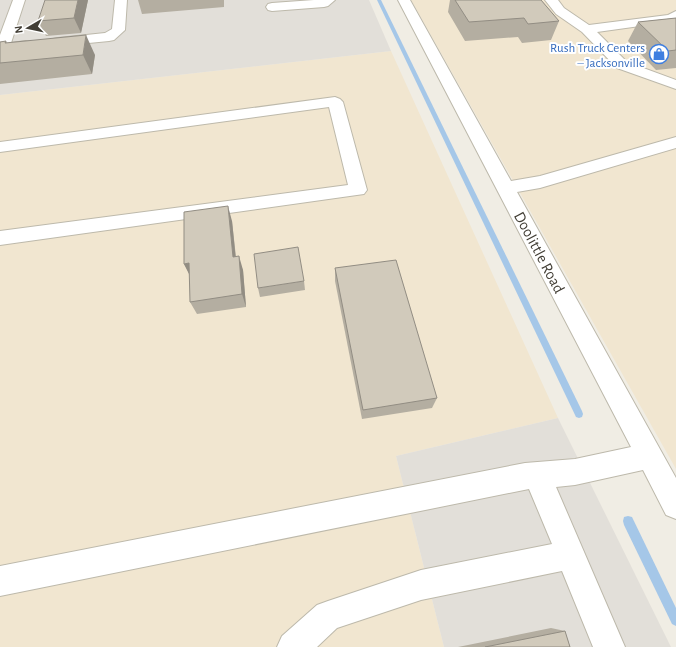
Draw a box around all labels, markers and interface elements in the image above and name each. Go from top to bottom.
north arrow [8,8,48,48]
text: N [13,25,25,34]
place label: Rush Truck Centers – Jacksonville [550,42,645,70]
shop icon: Rush Truck Centers – Jacksonville [648,43,670,65]
street label: Doolittle Road [511,209,567,296]

